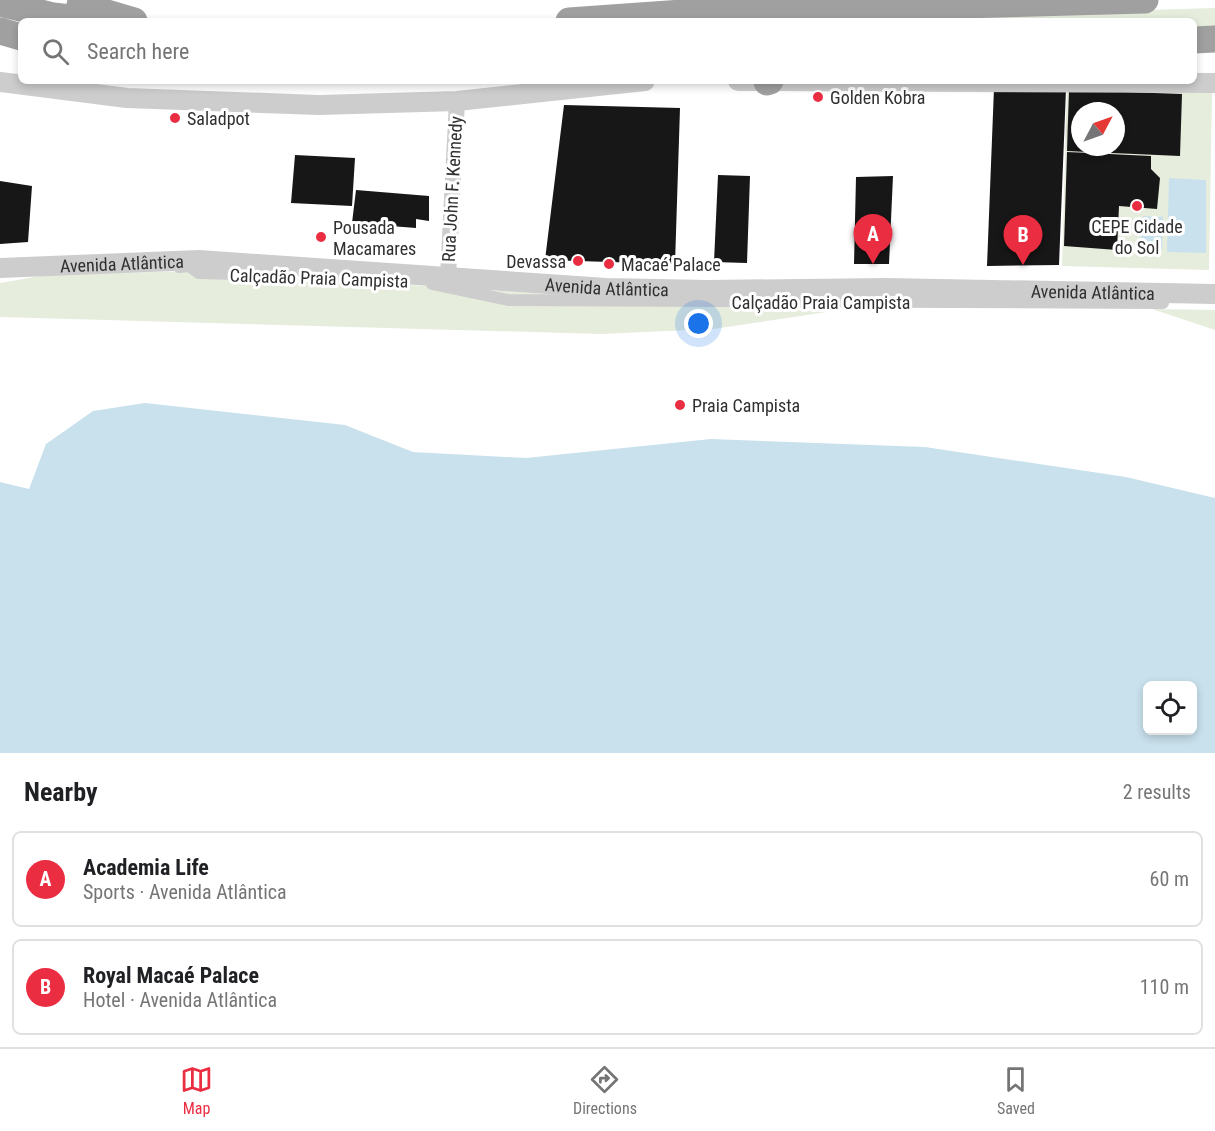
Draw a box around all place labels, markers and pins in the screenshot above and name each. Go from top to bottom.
place label: Golden Kobra [830,87,925,108]
marker: Golden Kobra [811,90,825,104]
place label: Saladpot [187,108,250,129]
marker: Saladpot [168,111,182,125]
marker: CEPE Cidade do Sol [1130,199,1144,213]
pin: A [854,214,892,264]
pin: B [1004,216,1042,265]
place label: CEPE Cidade do Sol [1091,216,1183,258]
place label: Pousada Macamares [333,217,416,259]
marker: Pousada Macamares [314,230,328,244]
place label: Devassa [506,251,566,272]
marker: Devassa [571,254,585,268]
place label: Macaé Palace [621,254,721,275]
marker: Macaé Palace [602,257,616,271]
place label: Praia Campista [692,395,800,416]
marker: Praia Campista [673,398,687,412]

